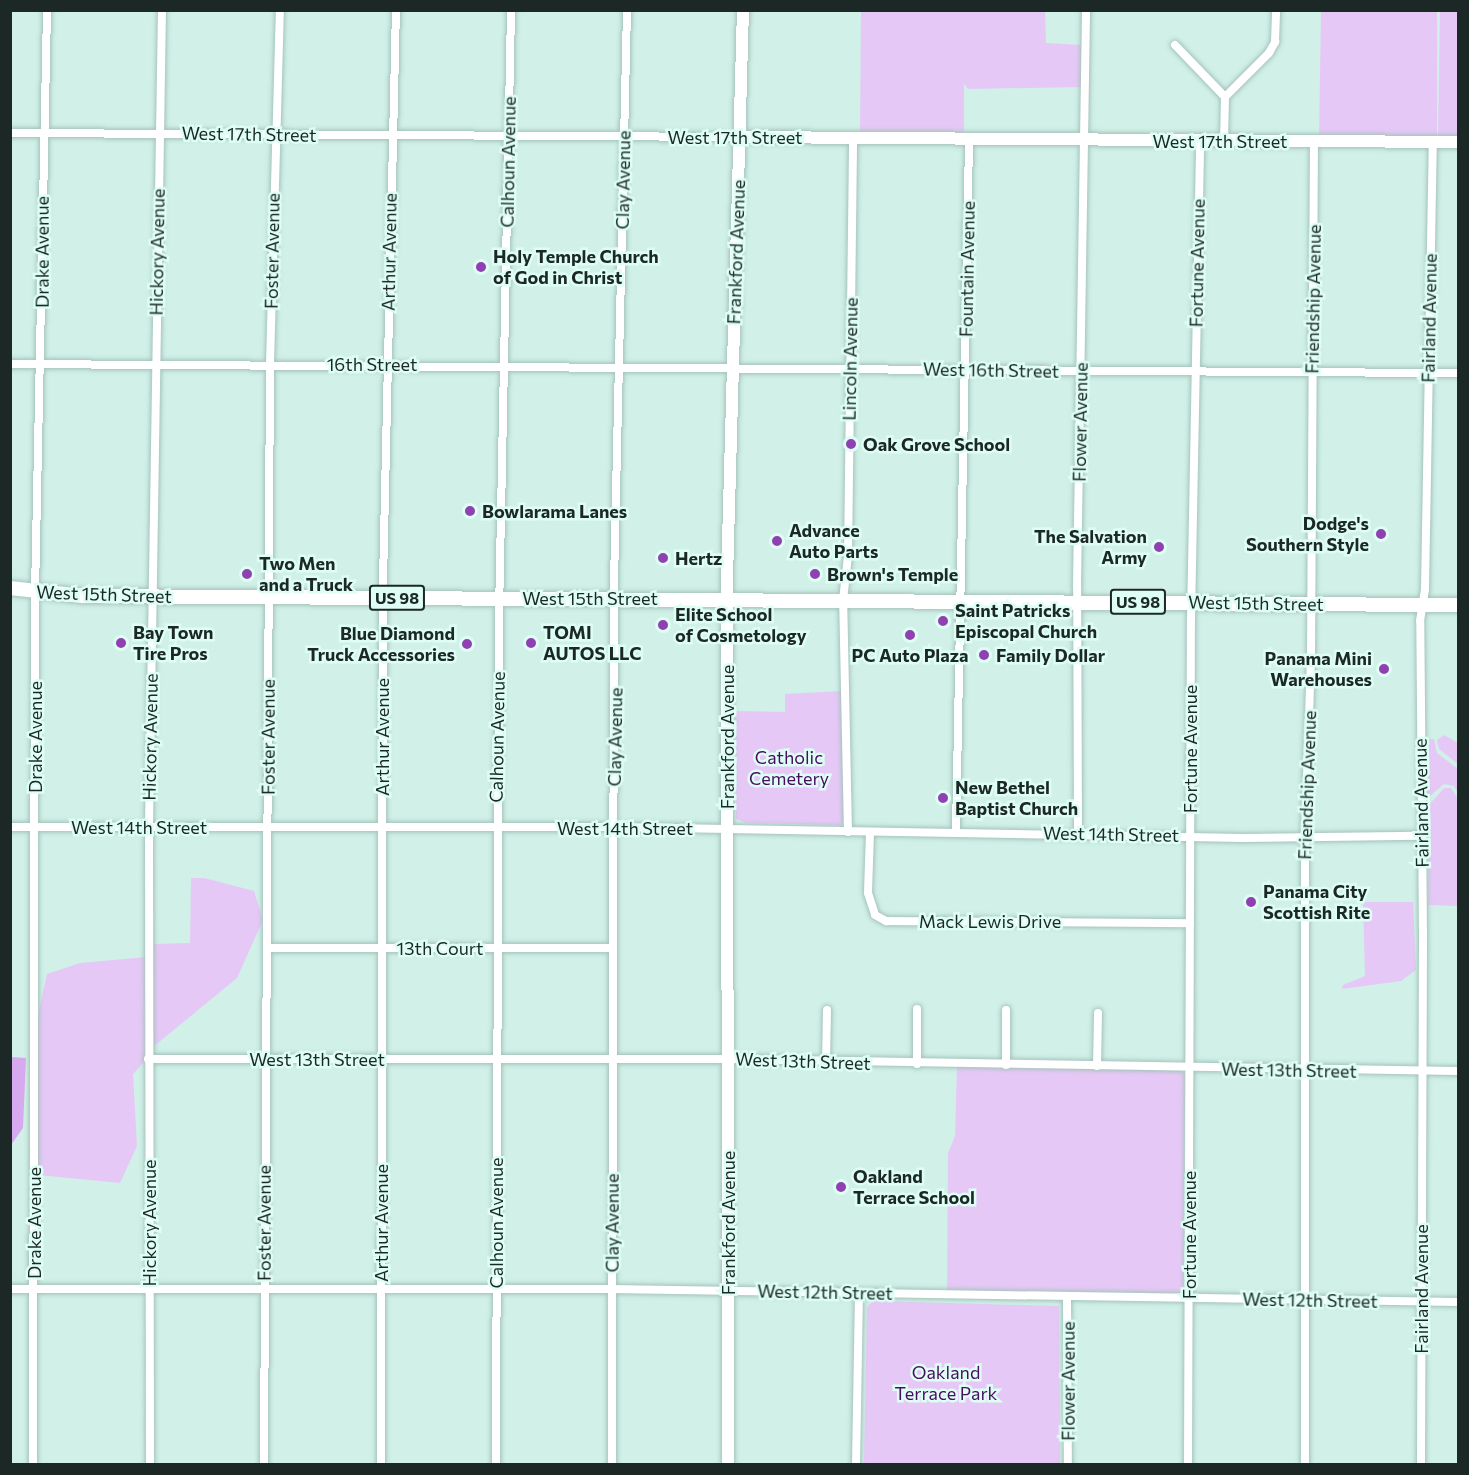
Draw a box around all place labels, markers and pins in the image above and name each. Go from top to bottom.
place label: Holy Temple Church of God in Christ [493,246,659,288]
marker: Holy Temple Church of God in Christ [474,260,488,274]
place label: Oak Grove School [863,433,1010,455]
marker: Oak Grove School [844,437,858,451]
place label: Bowlarama Lanes [482,500,627,522]
marker: Bowlarama Lanes [463,504,477,518]
place label: Dodge's Southern Style [1246,513,1369,556]
place label: Advance Auto Parts [789,520,878,562]
place label: The Salvation Army [1034,526,1147,568]
marker: Dodge's Southern Style [1374,527,1388,541]
marker: Advance Auto Parts [770,534,784,548]
marker: The Salvation Army [1152,540,1166,554]
place label: Hertz [675,547,722,569]
marker: Hertz [656,551,670,565]
place label: Two Men and a Truck [259,553,353,596]
place label: Brown's Temple [827,563,958,585]
marker: Two Men and a Truck [240,567,254,581]
marker: Brown's Temple [808,567,822,581]
place label: Saint Patricks Episcopal Church [955,600,1097,642]
place label: Elite School of Cosmetology [675,604,807,646]
marker: Saint Patricks Episcopal Church [936,614,950,628]
marker: Elite School of Cosmetology [656,618,670,632]
place label: Bay Town Tire Pros [133,622,214,664]
place label: TOMI AUTOS LLC [543,622,642,664]
place label: Blue Diamond Truck Accessories [307,623,455,666]
marker: PC Auto Plaza [903,628,917,642]
marker: Bay Town Tire Pros [114,636,128,650]
marker: TOMI AUTOS LLC [524,636,538,650]
marker: Blue Diamond Truck Accessories [460,637,474,651]
place label: PC Auto Plaza [851,644,969,666]
place label: Family Dollar [996,644,1105,666]
marker: Family Dollar [977,648,991,662]
place label: Panama Mini Warehouses [1265,648,1372,690]
marker: Panama Mini Warehouses [1377,662,1391,676]
place label: New Bethel Baptist Church [955,777,1078,820]
marker: New Bethel Baptist Church [936,791,950,805]
place label: Panama City Scottish Rite [1263,881,1370,924]
marker: Panama City Scottish Rite [1244,895,1258,909]
place label: Oakland Terrace School [853,1166,975,1208]
marker: Oakland Terrace School [834,1180,848,1194]

